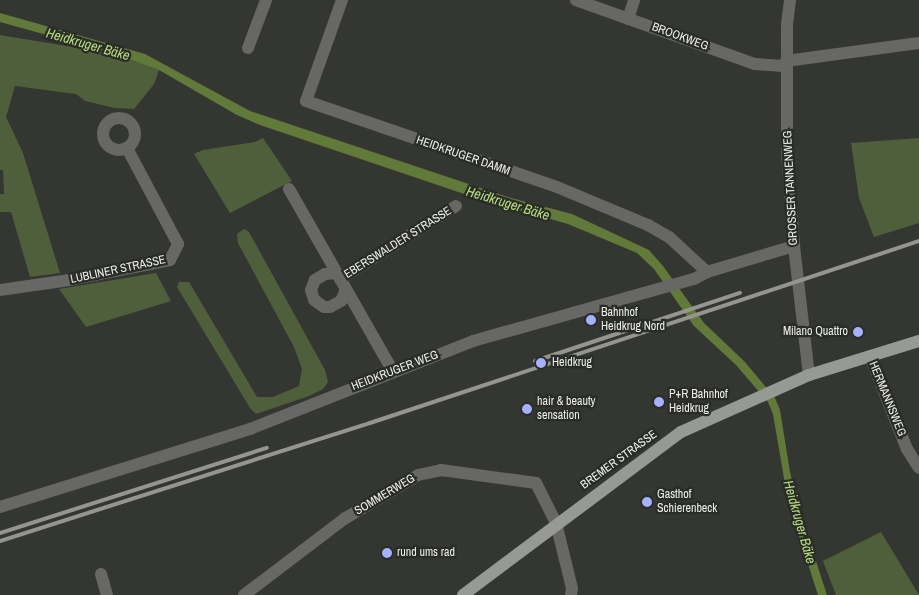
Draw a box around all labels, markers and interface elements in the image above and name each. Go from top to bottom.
street label: BROOKWEG [650,20,710,54]
water label: Heidkruger Bäke [44,24,132,64]
street label: GROSSER TANNENWEG [781,130,801,246]
street label: HEIDKRUGER DAMM [414,133,512,179]
water label: Heidkruger Bäke [464,182,552,224]
street label: EBERSWALDER STRASSE [342,204,454,282]
street label: LUBLINER STRASSE [69,253,167,287]
place label: Bahnhof Heidkrug Nord [601,306,665,334]
marker: Bahnhof Heidkrug Nord [585,314,597,326]
place label: Milano Quattro [783,325,848,339]
marker: Milano Quattro [852,326,864,338]
street label: HEIDKRUGER WEG [350,348,440,394]
marker: Heidkrug [534,356,548,370]
place label: Heidkrug [552,356,592,370]
street label: HERMANNSWEG [865,359,909,439]
place label: P+R Bahnhof Heidkrug [669,388,728,416]
place label: hair & beauty sensation [537,395,596,423]
marker: P+R Bahnhof Heidkrug [653,396,665,408]
marker: hair & beauty sensation [521,403,533,415]
street label: BREMER STRASSE [578,427,660,493]
street label: SOMMERWEG [352,471,418,519]
water label: Heidkruger Bäke [780,478,820,566]
place label: Gasthof Schierenbeck [657,488,717,516]
marker: Gasthof Schierenbeck [641,496,653,508]
place label: rund ums rad [397,546,455,560]
marker: rund ums rad [381,547,393,559]

